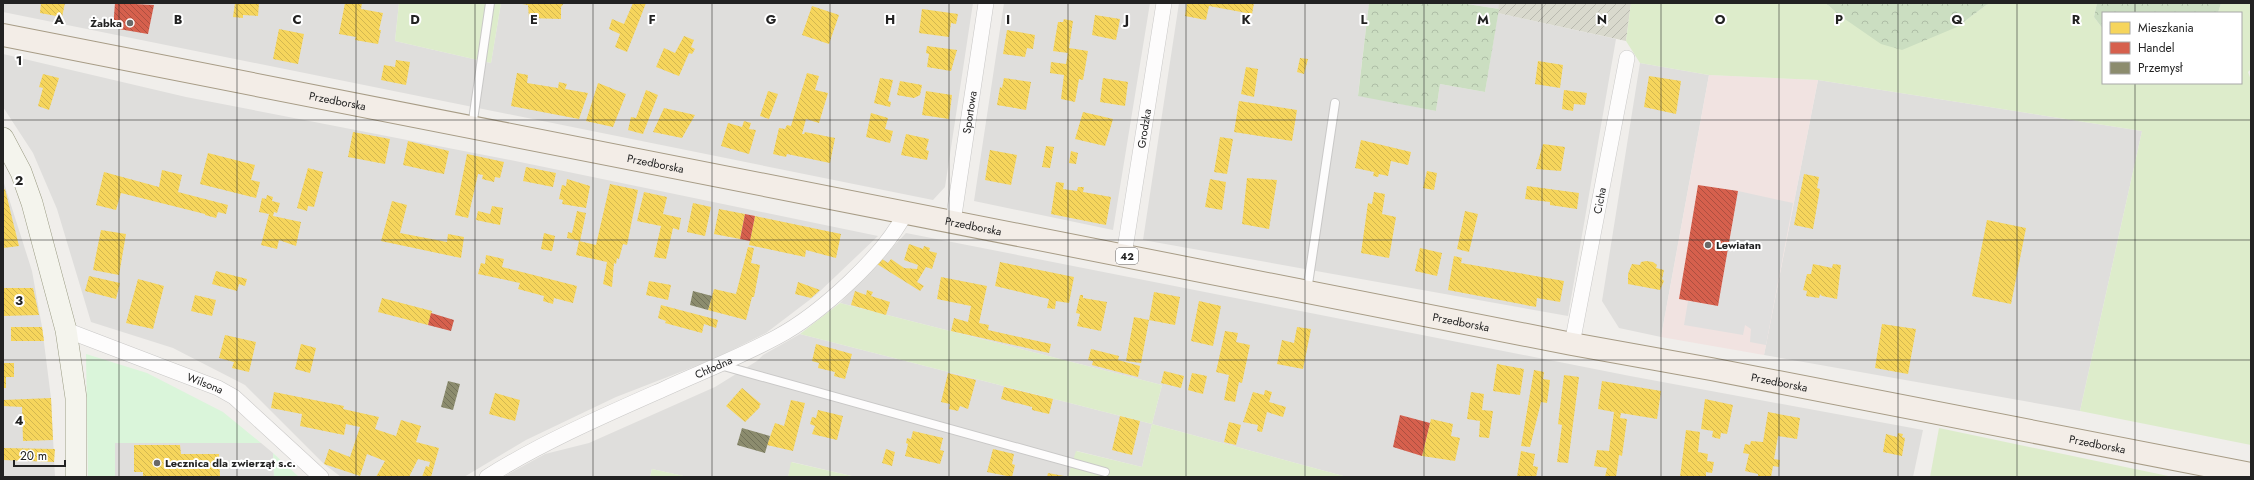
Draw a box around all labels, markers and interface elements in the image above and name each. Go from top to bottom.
text: A [53,10,64,29]
text: B [174,10,183,29]
text: C [292,10,302,29]
text: D [410,10,420,29]
text: E [530,10,538,29]
text: F [648,10,656,29]
text: G [766,10,777,29]
text: H [885,10,895,29]
text: I [1006,10,1010,29]
text: J [1122,10,1129,29]
text: K [1241,10,1251,29]
text: L [1361,10,1368,29]
text: M [1477,10,1489,29]
text: N [1597,10,1607,29]
text: O [1715,10,1726,29]
text: P [1835,10,1843,29]
text: Q [1951,10,1963,29]
text: R [2072,10,2081,29]
legend [2102,12,2242,84]
place label: Żabka [90,15,122,31]
marker: Żabka [125,18,135,28]
text: Mieszkania [2138,19,2194,37]
text: Handel [2138,39,2174,57]
text: 1 [16,51,22,70]
text: Przemysł [2138,59,2184,77]
street label: Przedborska [308,87,367,114]
street label: Sportowa [958,90,981,135]
street label: Grodzka [1133,108,1155,149]
street label: Przedborska [626,150,685,177]
text: 2 [15,171,23,190]
street label: Cicha [1589,186,1610,215]
street label: Przedborska [944,213,1003,240]
place label: Lewiatan [1716,237,1761,253]
marker: Lewiatan [1703,240,1713,250]
road number: 42 [1116,248,1138,264]
text: 3 [15,291,23,310]
street label: Przedborska [1431,309,1491,336]
street label: Chłodna [692,352,735,382]
street label: Wilsona [185,369,226,398]
street label: Przedborska [1750,369,1809,396]
text: 4 [14,411,24,430]
street label: Przedborska [2068,431,2127,457]
scale bar [14,442,65,468]
text: 20 m [20,447,47,465]
place label: Lecznica dla zwierząt s.c. [165,455,296,471]
marker: Lecznica dla zwierząt s.c. [152,458,162,468]

